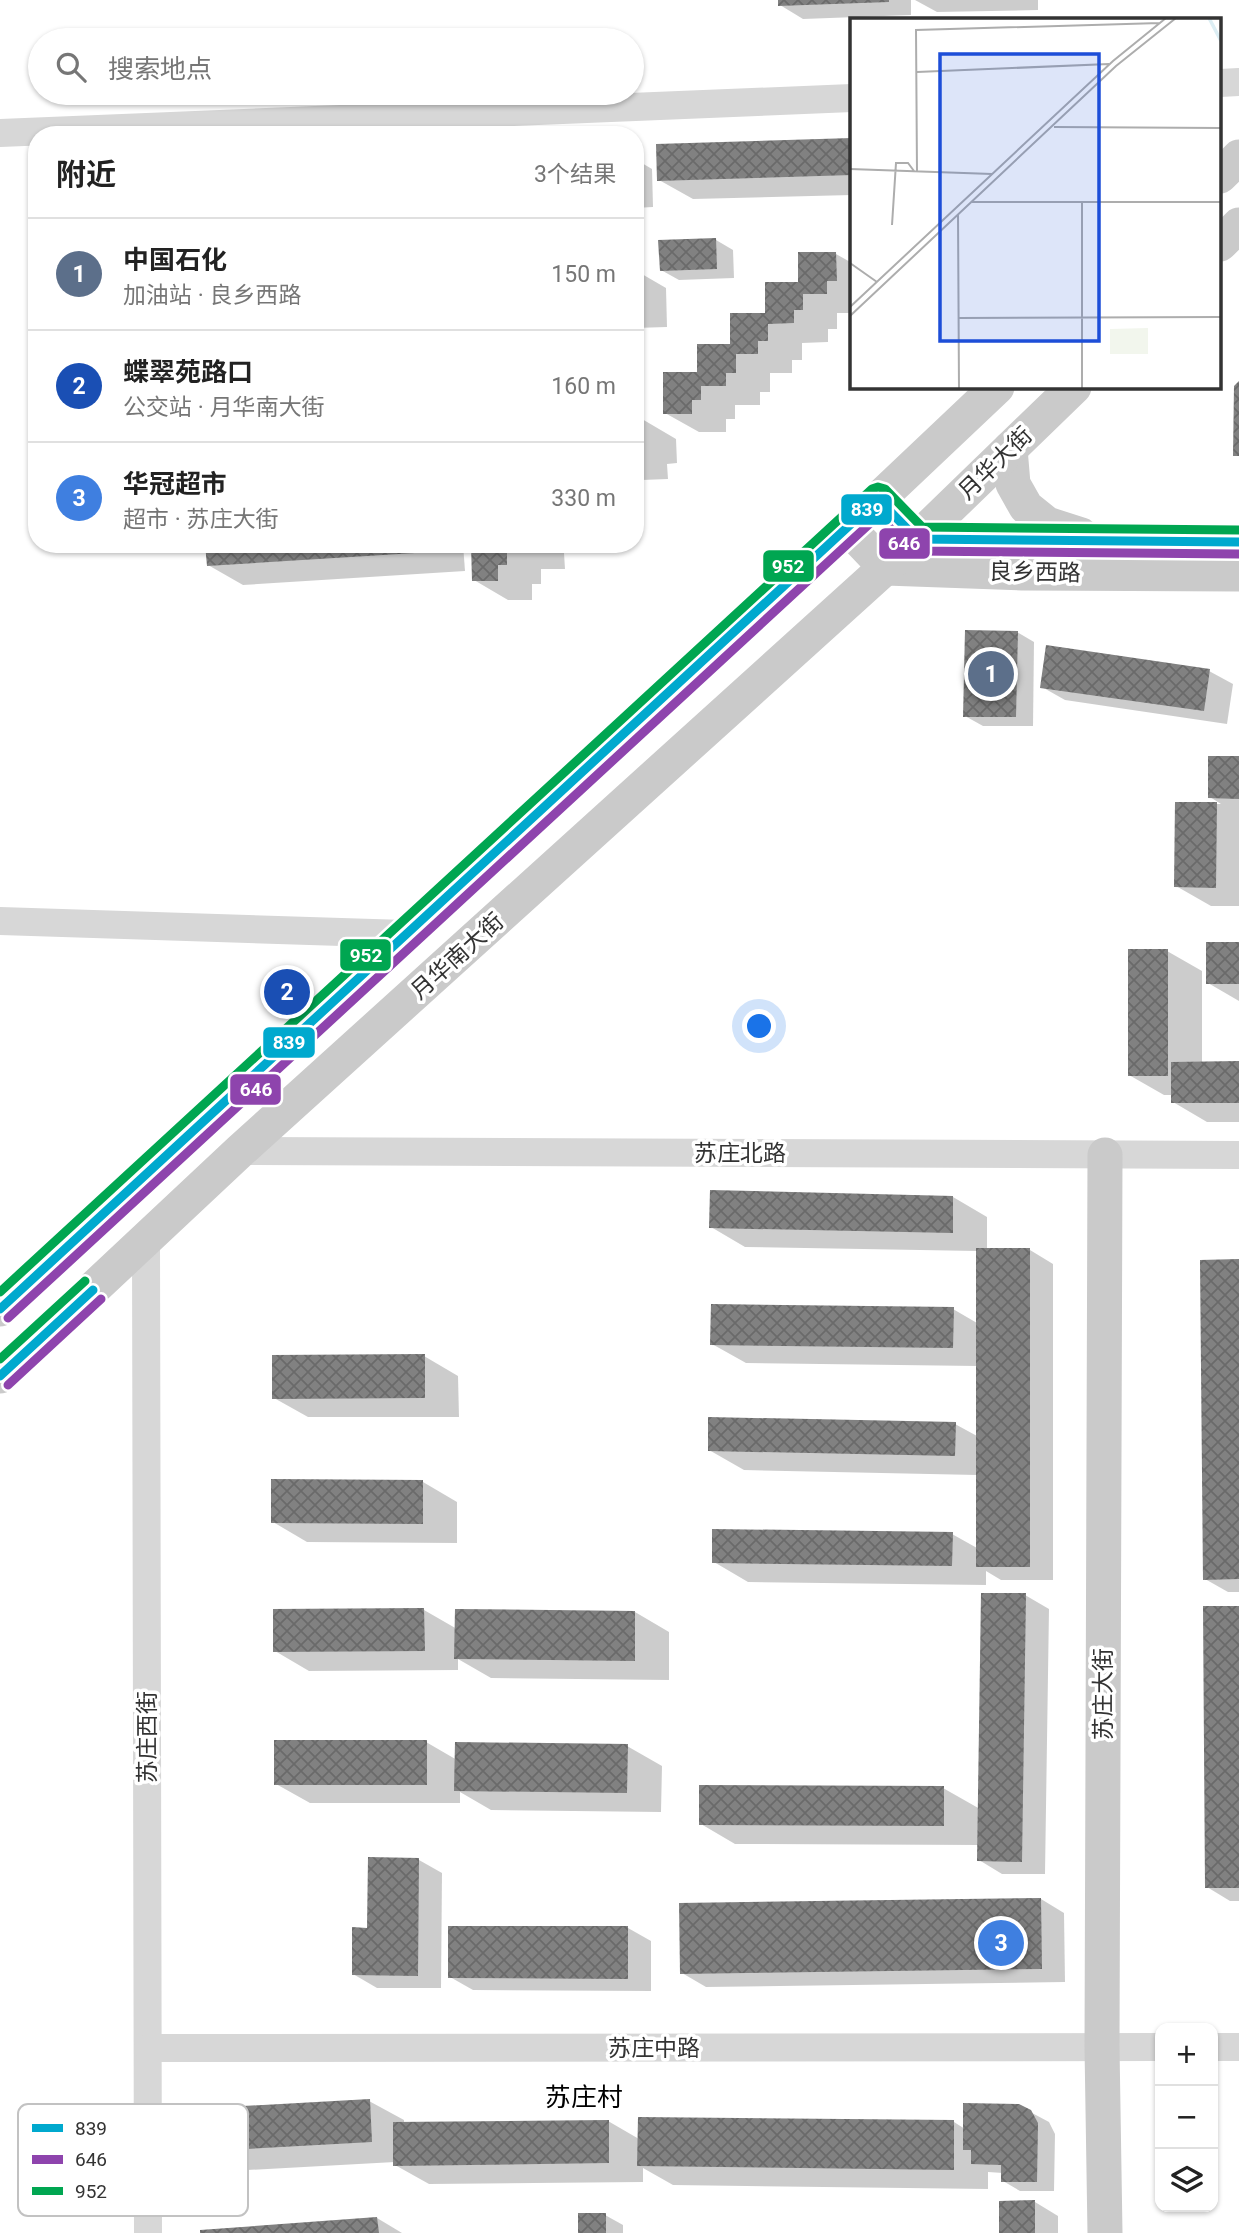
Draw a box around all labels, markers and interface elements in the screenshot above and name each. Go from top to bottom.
inset map [850,18,1222,388]
search box [28,28,644,105]
icon: search [52,48,90,86]
text: 搜索地点 [108,54,212,84]
text: 附近 [56,157,116,192]
text: 3个结果 [534,161,616,188]
text: 中国石化 [123,245,227,275]
text: 1 [72,261,86,288]
text: 150 m [551,261,616,288]
text: 加油站 · 良乡西路 [123,282,301,309]
text: 蝶翠苑路口 [123,357,253,387]
text: 2 [72,373,86,400]
text: 160 m [551,373,616,400]
text: 公交站 · 月华南大街 [123,394,324,421]
street label: 月华大街 [953,422,1038,505]
text: 华冠超市 [123,469,227,499]
text: 3 [72,485,86,512]
text: 330 m [551,485,616,512]
line badge: 839 [840,493,893,526]
text: 839 [851,498,883,521]
text: 超市 · 苏庄大街 [123,506,278,533]
line badge: 646 [878,527,931,560]
text: 646 [888,532,920,555]
line badge: 952 [762,549,815,583]
text: 952 [772,555,804,578]
street label: 良乡西路 [989,558,1081,587]
pin: 1 [968,648,1014,700]
street label: 月华南大街 [406,908,509,1005]
line badge: 952 [339,938,392,972]
text: 952 [350,944,382,967]
pin: 2 [264,966,310,1018]
your location [742,1009,776,1043]
line badge: 839 [262,1026,316,1059]
text: 839 [273,1031,305,1054]
line badge: 646 [229,1073,282,1106]
text: 646 [240,1078,272,1101]
street label: 苏庄北路 [694,1140,786,1167]
street label: 苏庄大街 [1090,1648,1117,1740]
street label: 苏庄西街 [134,1691,161,1783]
pin: 3 [978,1917,1024,1969]
map controls [1155,2023,1218,2212]
button: + [1155,2023,1218,2086]
street label: 苏庄中路 [608,2035,700,2062]
district label: 苏庄村 [545,2082,623,2112]
button: − [1155,2086,1218,2149]
legend [18,2104,248,2216]
text: 839 [75,2117,107,2140]
text: 646 [75,2148,107,2171]
button: layers [1155,2149,1218,2212]
text: 952 [75,2180,107,2203]

